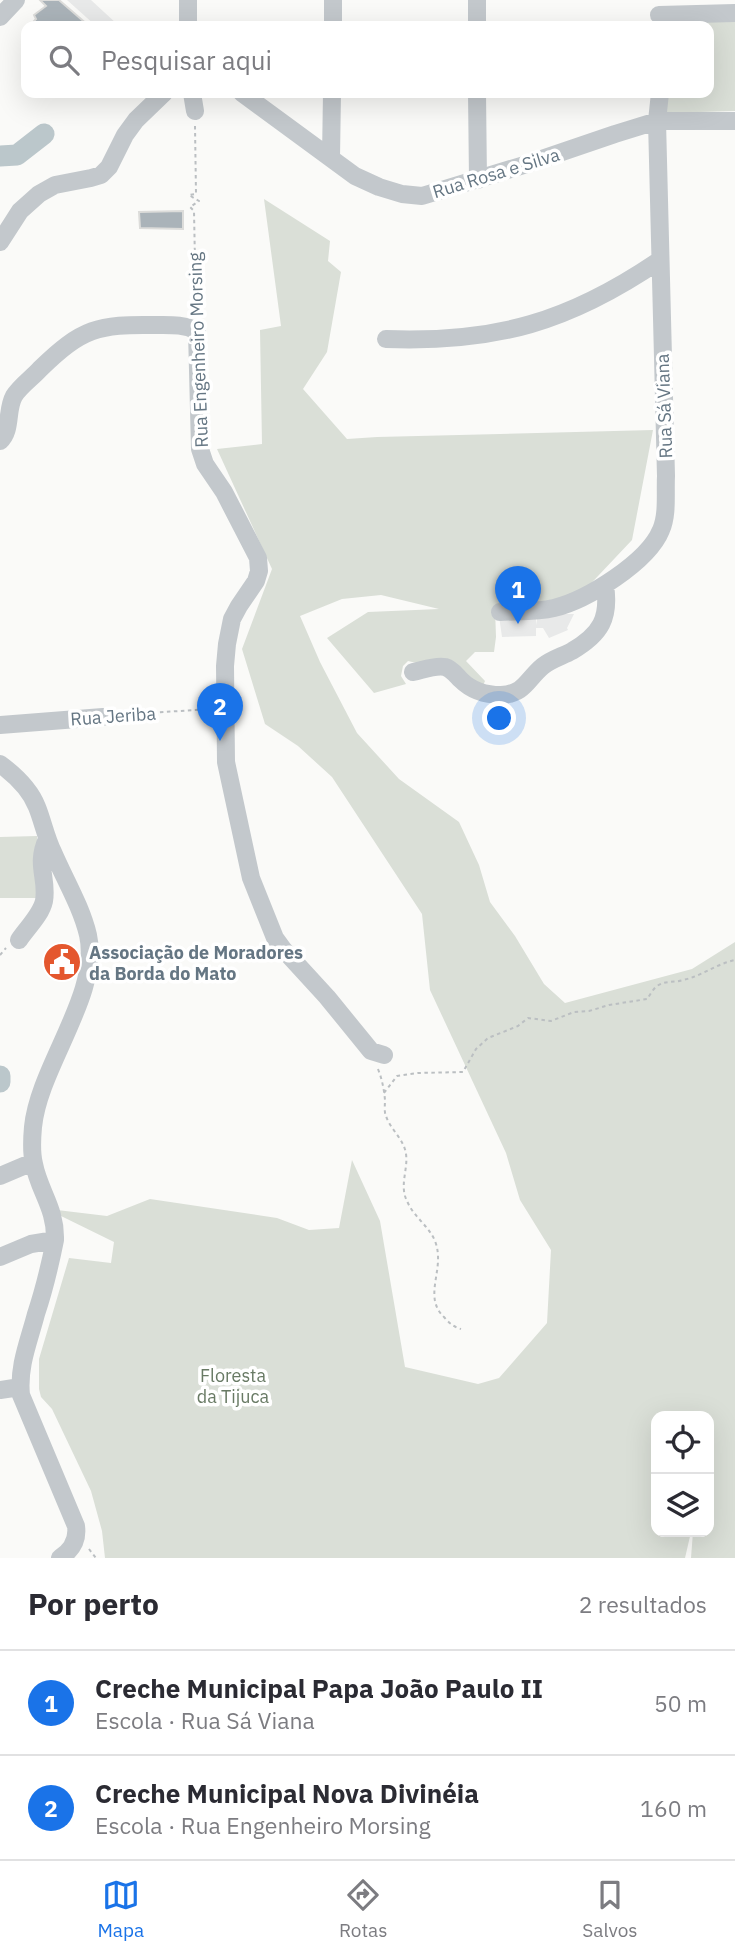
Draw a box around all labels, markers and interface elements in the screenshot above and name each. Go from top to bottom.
search box [21,21,714,98]
icon: search [45,41,83,79]
text: Pesquisar aqui [101,43,272,77]
street label: Rua Rosa e Silva [430,143,563,203]
street label: Rua Engenheiro Morsing [183,251,213,448]
street label: Rua Sá Viana [651,353,677,459]
pin: 1 [495,566,541,624]
pin: 2 [197,683,243,741]
your location [482,701,516,735]
street label: Rua Jeriba [69,702,157,730]
public building icon: Associação de Moradores da Borda do Mato [41,941,83,983]
place label: Associação de Moradores da Borda do Mato [89,941,303,985]
park label: Floresta da Tijuca [197,1364,270,1408]
map controls [651,1411,714,1537]
button: locate [651,1411,714,1474]
button: layers [651,1474,714,1537]
text: Por perto [28,1584,159,1623]
text: 2 resultados [579,1589,707,1619]
text: Creche Municipal Papa João Paulo II [95,1671,543,1705]
text: 1 [44,1688,58,1718]
text: 50 m [654,1688,707,1718]
text: Escola · Rua Sá Viana [95,1705,315,1735]
text: Creche Municipal Nova Divinéia [95,1776,479,1810]
text: 2 [44,1793,58,1823]
text: 160 m [640,1793,707,1823]
text: Escola · Rua Engenheiro Morsing [95,1810,431,1840]
tab: Mapa [97,1876,144,1942]
tab: Rotas [339,1876,388,1942]
tab: Salvos [582,1876,638,1942]

